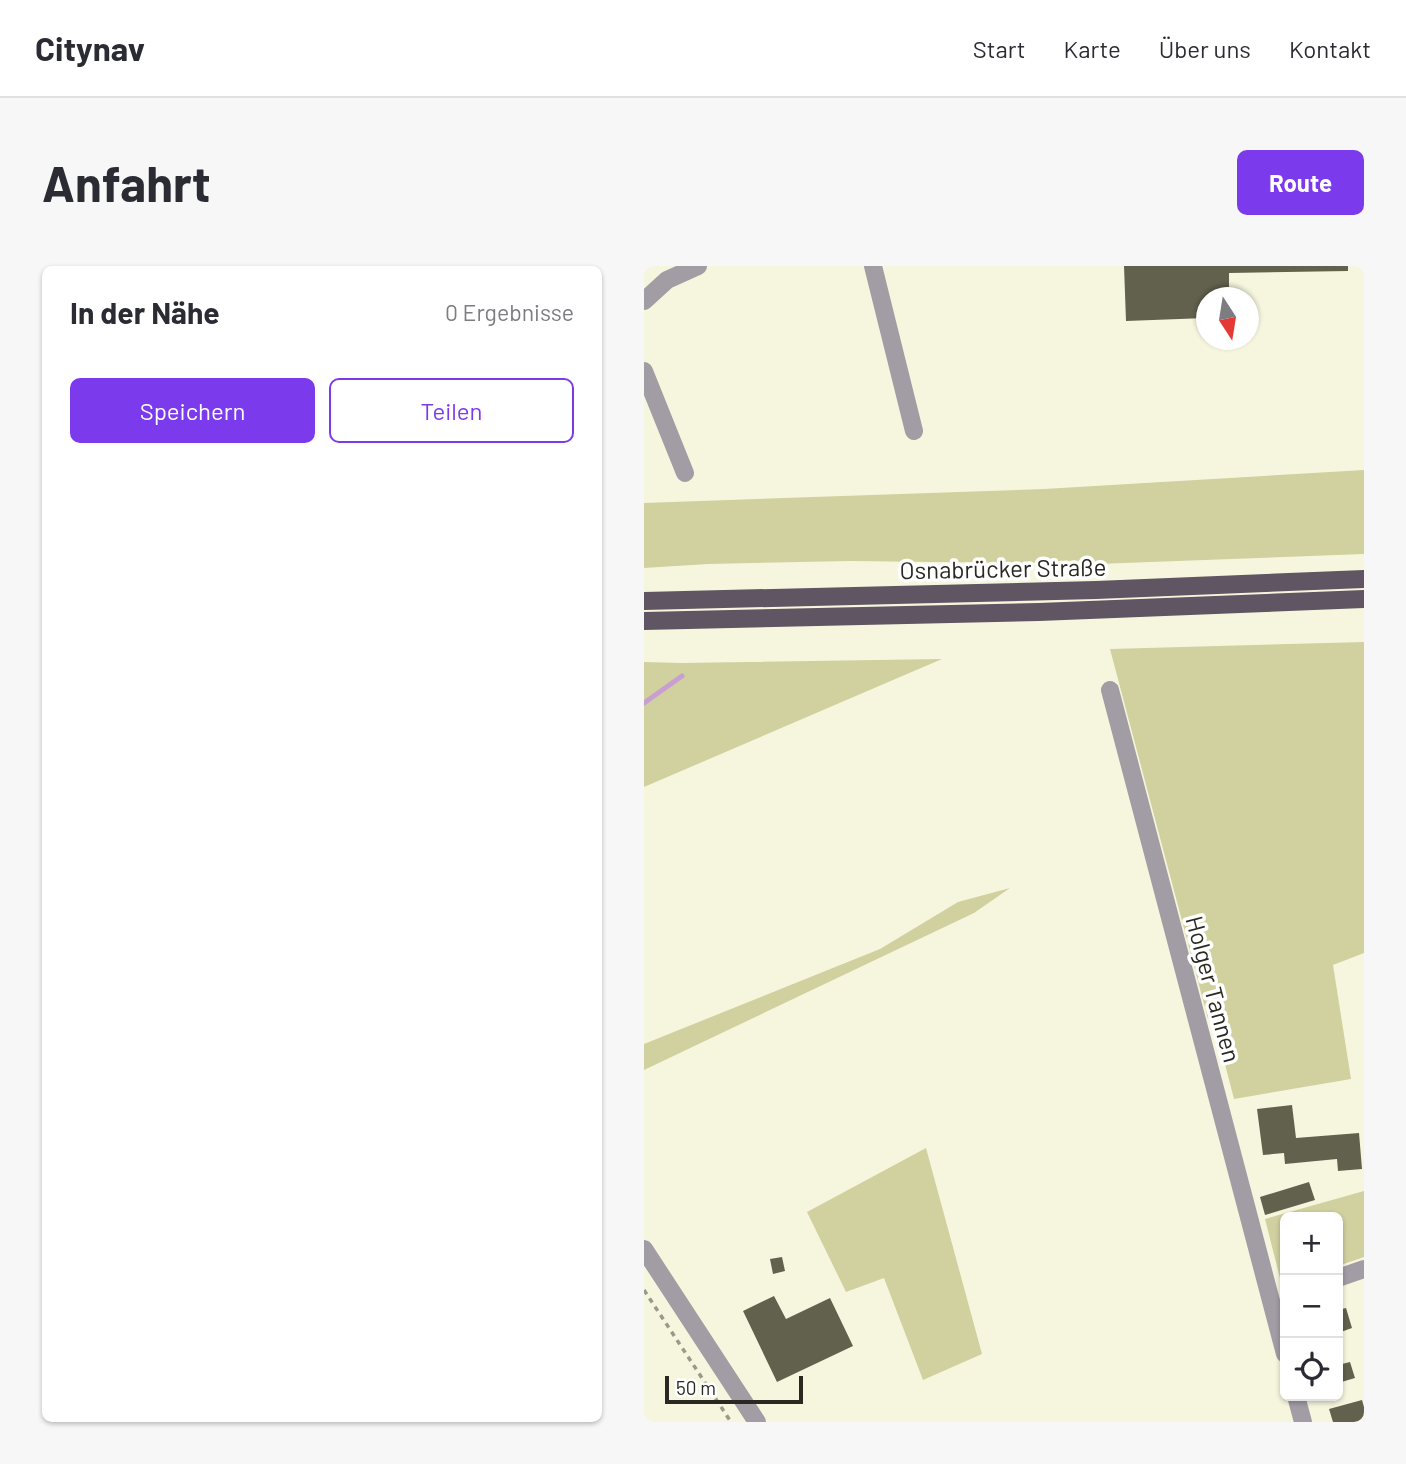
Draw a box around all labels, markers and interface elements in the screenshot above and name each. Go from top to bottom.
text: Citynav [35,28,145,68]
text: Start [973,34,1026,63]
text: Karte [1064,34,1121,63]
text: Über uns [1159,34,1251,63]
text: Kontakt [1289,34,1371,63]
button: Route [1237,150,1364,215]
text: Anfahrt [42,153,211,212]
north arrow [1196,287,1259,350]
text: In der Nähe [70,294,220,330]
text: 0 Ergebnisse [445,298,574,326]
button: Speichern [70,378,315,443]
button: Teilen [329,378,574,443]
street label: Osnabrücker Straße [899,552,1107,584]
street label: Holger Tannen [1181,913,1247,1065]
map controls [1280,1212,1343,1401]
button: + [1280,1212,1343,1275]
button: − [1280,1275,1343,1338]
button: locate [1280,1338,1343,1401]
scale bar [665,1373,803,1405]
text: 50 m [676,1376,716,1399]

